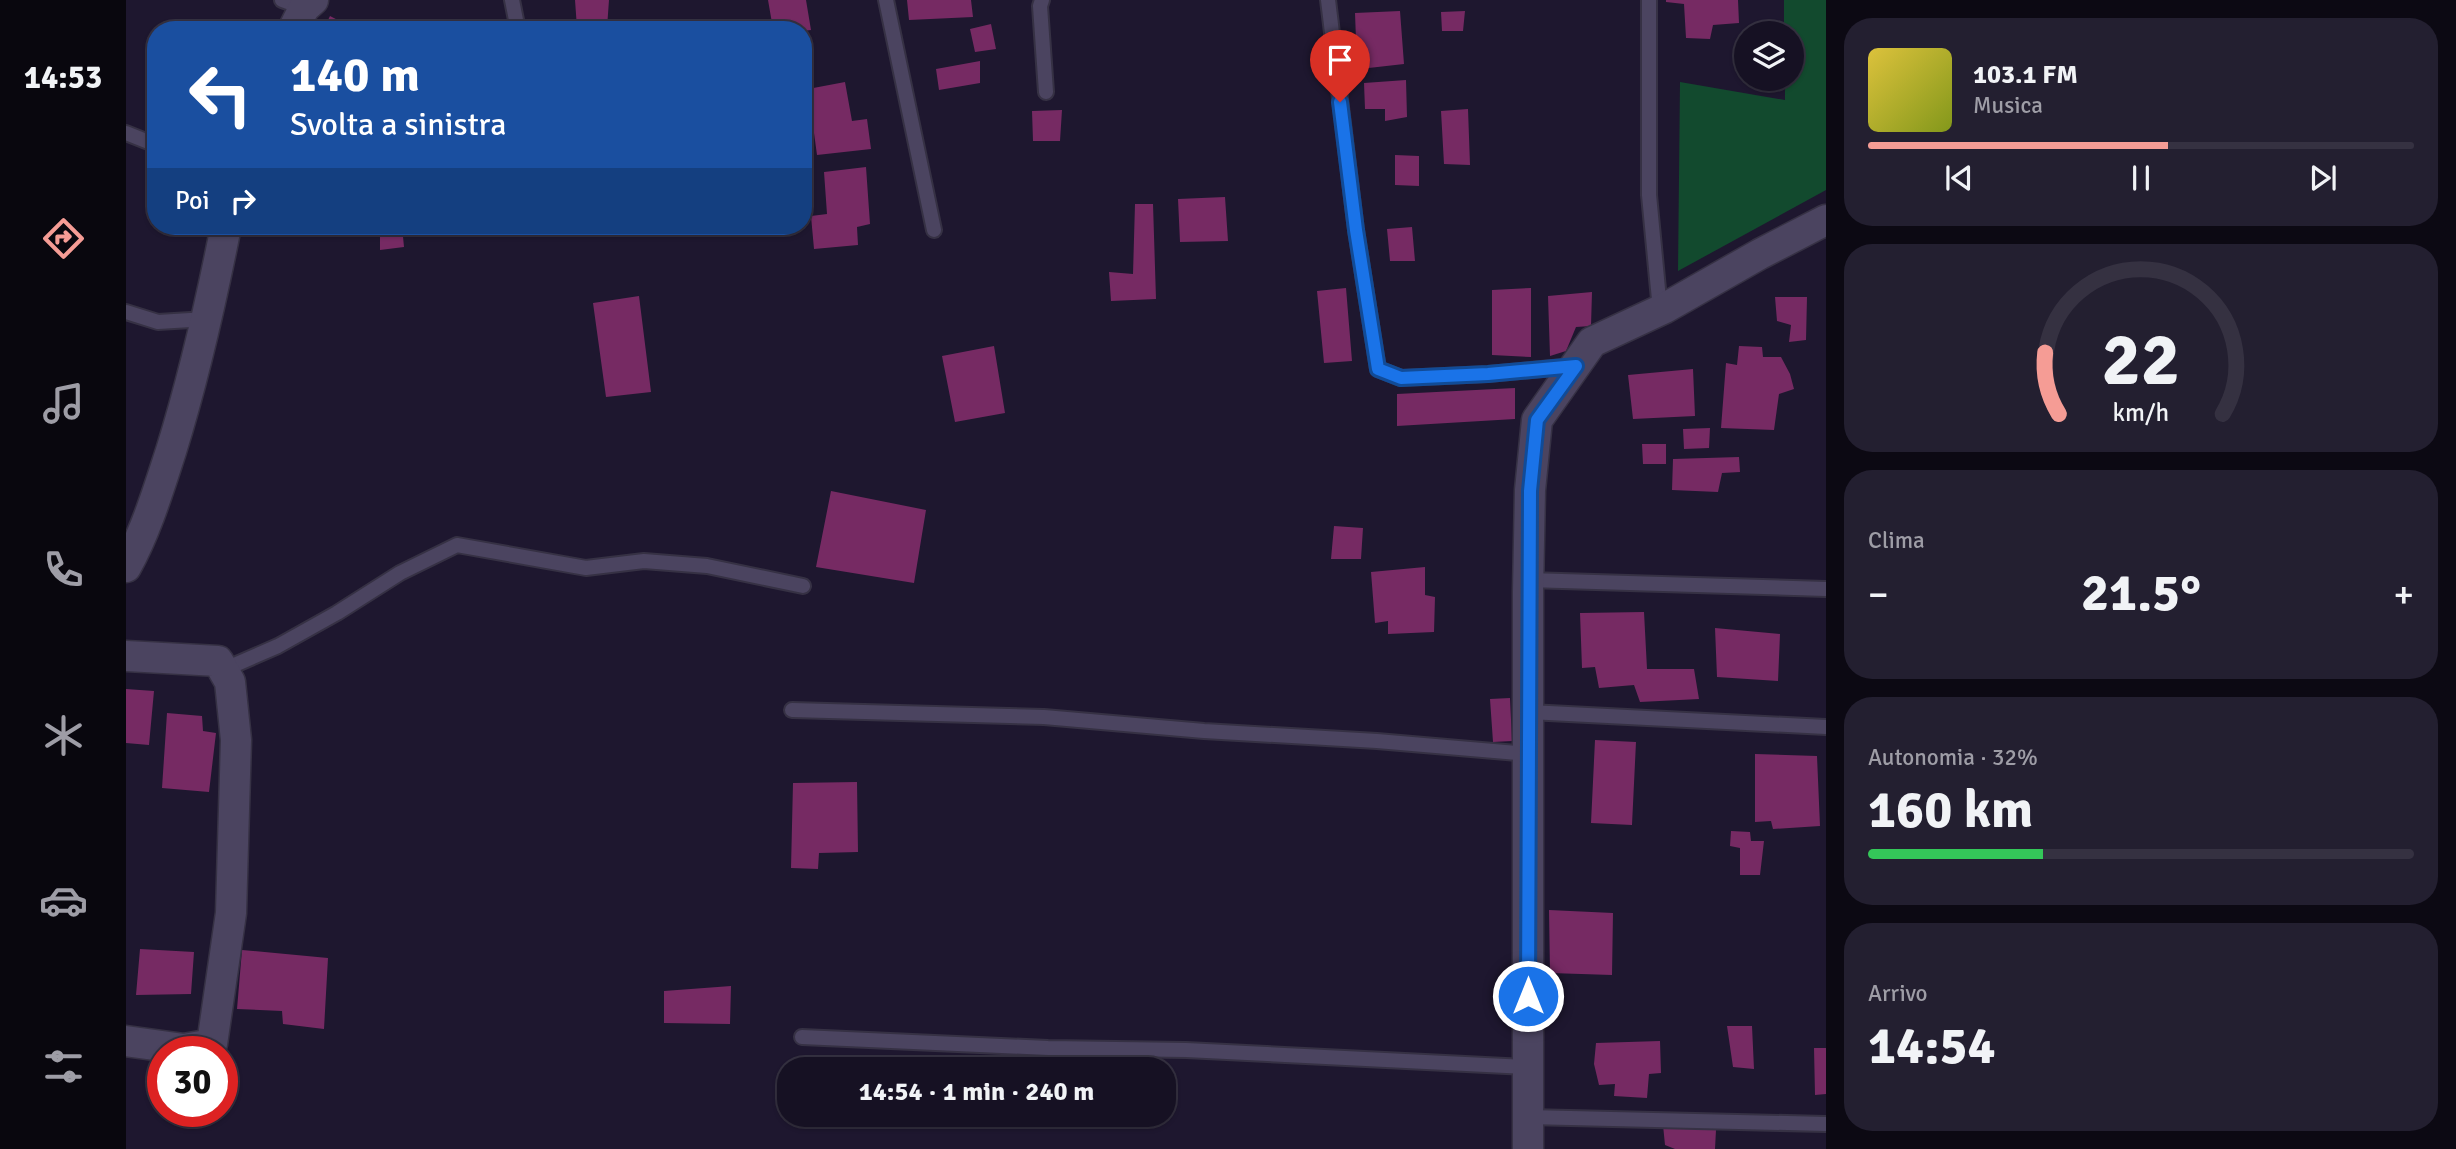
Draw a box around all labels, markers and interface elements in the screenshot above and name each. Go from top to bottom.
map controls [1734,21,1804,91]
button: layers [1734,21,1804,91]
pin [1310,30,1370,102]
icon: arrive [1321,41,1359,79]
text: 140 m [290,45,420,105]
icon: left [175,49,266,140]
text: 14:53 [24,58,102,97]
text: 103.1 FM [1973,59,2078,91]
text: Musica [1973,91,2043,120]
text: Svolta a sinistra [290,105,506,144]
icon: previous [1940,159,1978,197]
icon: pause [2122,159,2160,197]
icon: next [2304,159,2342,197]
icon: right [224,182,262,220]
text: Poi [175,185,210,217]
icon: directions [39,214,88,263]
text: 22 [2102,317,2180,406]
icon: music [39,379,88,428]
text: km/h [2113,397,2169,428]
text: Clima [1868,526,1925,555]
icon: phone [39,545,88,594]
text: 21.5° [2081,561,2201,625]
text: − [1868,571,1889,618]
text: + [2393,571,2414,618]
icon: climate [39,711,88,760]
text: Autonomia · 32% [1868,743,2038,772]
text: 160 km [1868,778,2033,842]
icon: car [39,876,88,925]
position arrow [1491,959,1565,1033]
text: Arrivo [1868,979,1928,1008]
text: 14:54 [1868,1014,1996,1078]
speed limit sign: 30 [147,1036,238,1127]
icon: filters [39,1042,88,1091]
text: 14:54 · 1 min · 240 m [859,1076,1094,1108]

